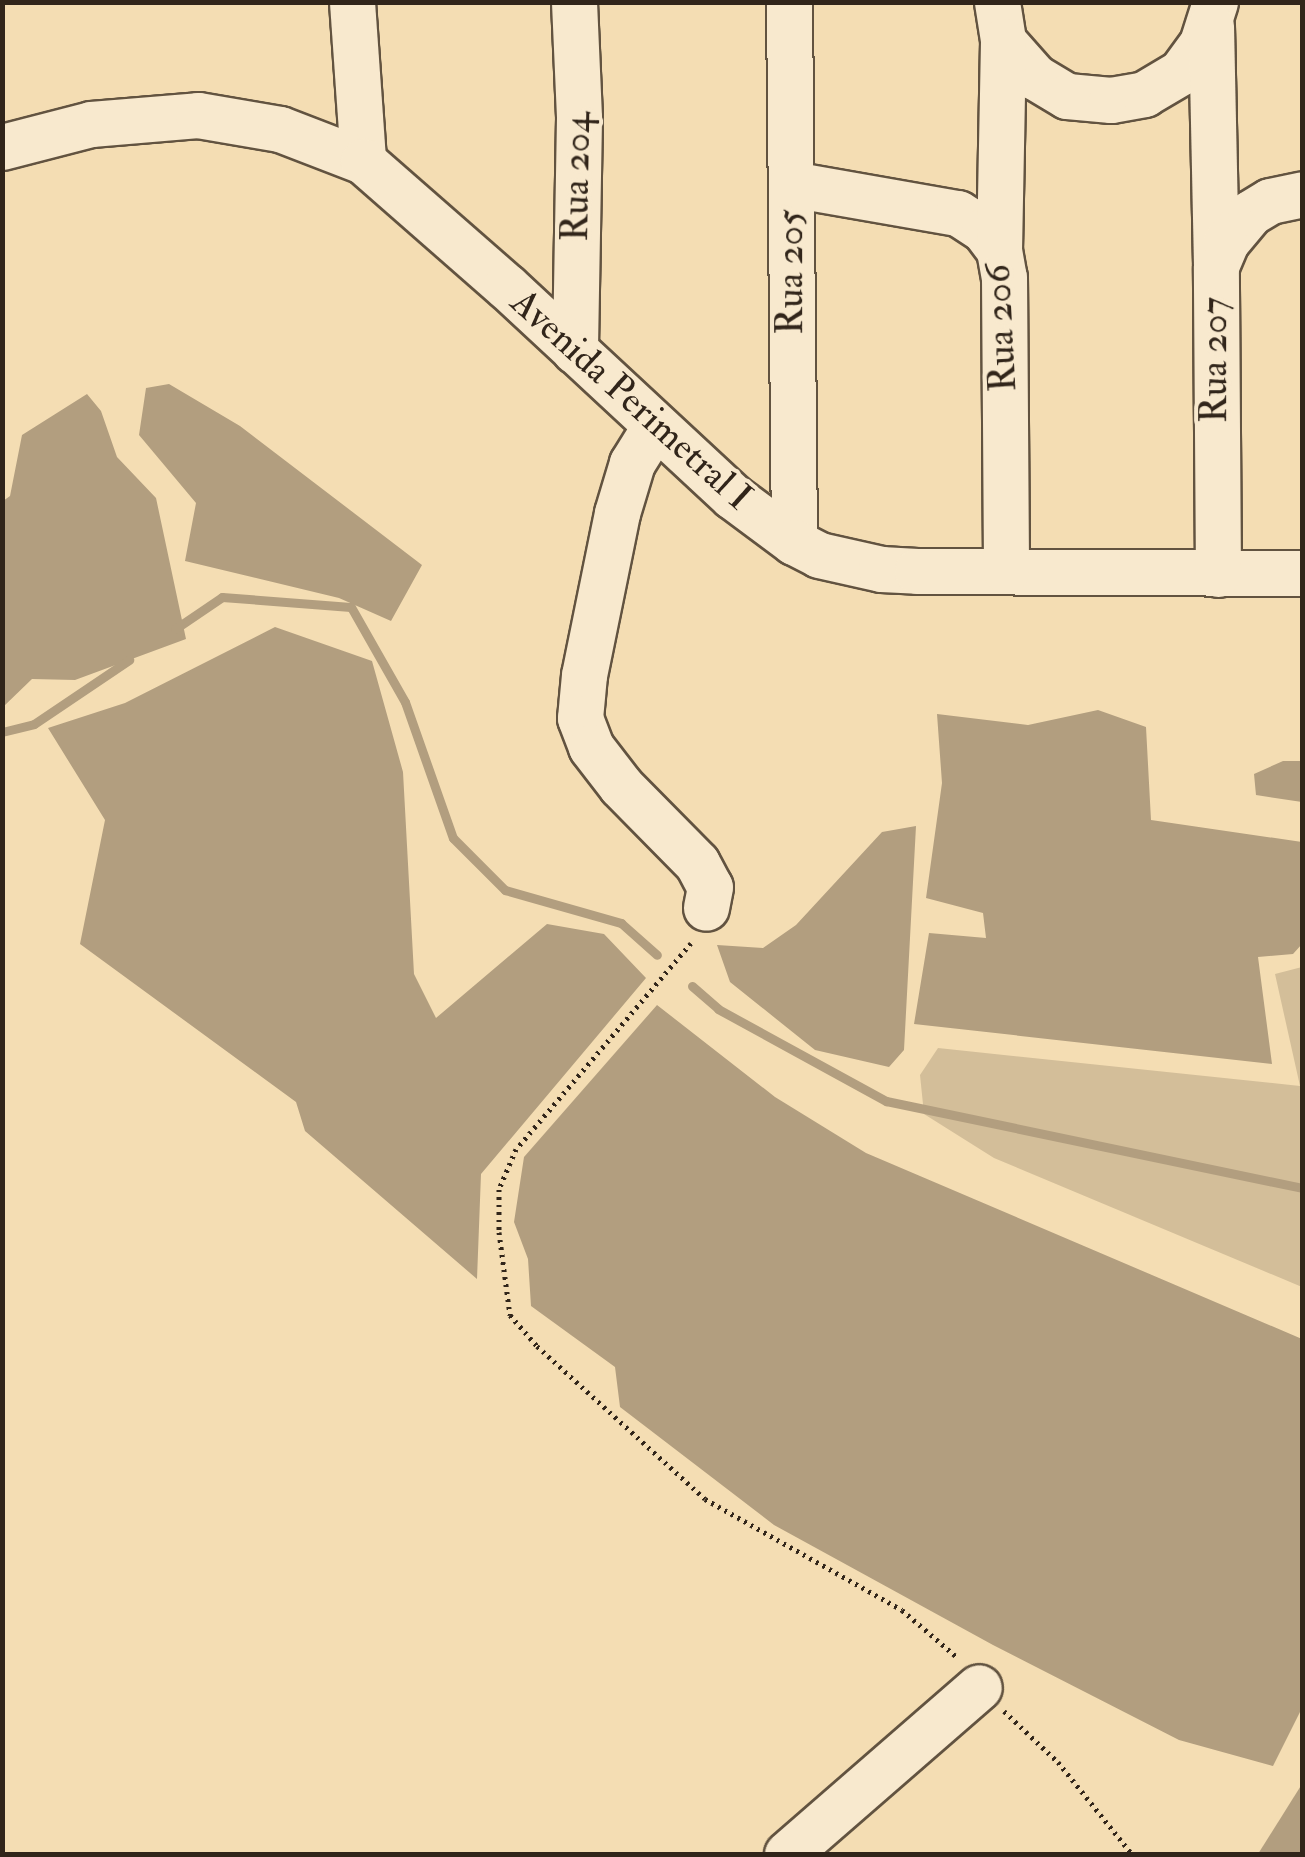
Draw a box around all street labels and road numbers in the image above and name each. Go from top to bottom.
street label: Rua 204 [553,112,601,242]
street label: Rua 205 [768,209,814,335]
street label: Rua 206 [975,263,1027,393]
street label: Avenida Perimetral I [501,280,761,520]
street label: Rua 207 [1192,297,1238,423]

